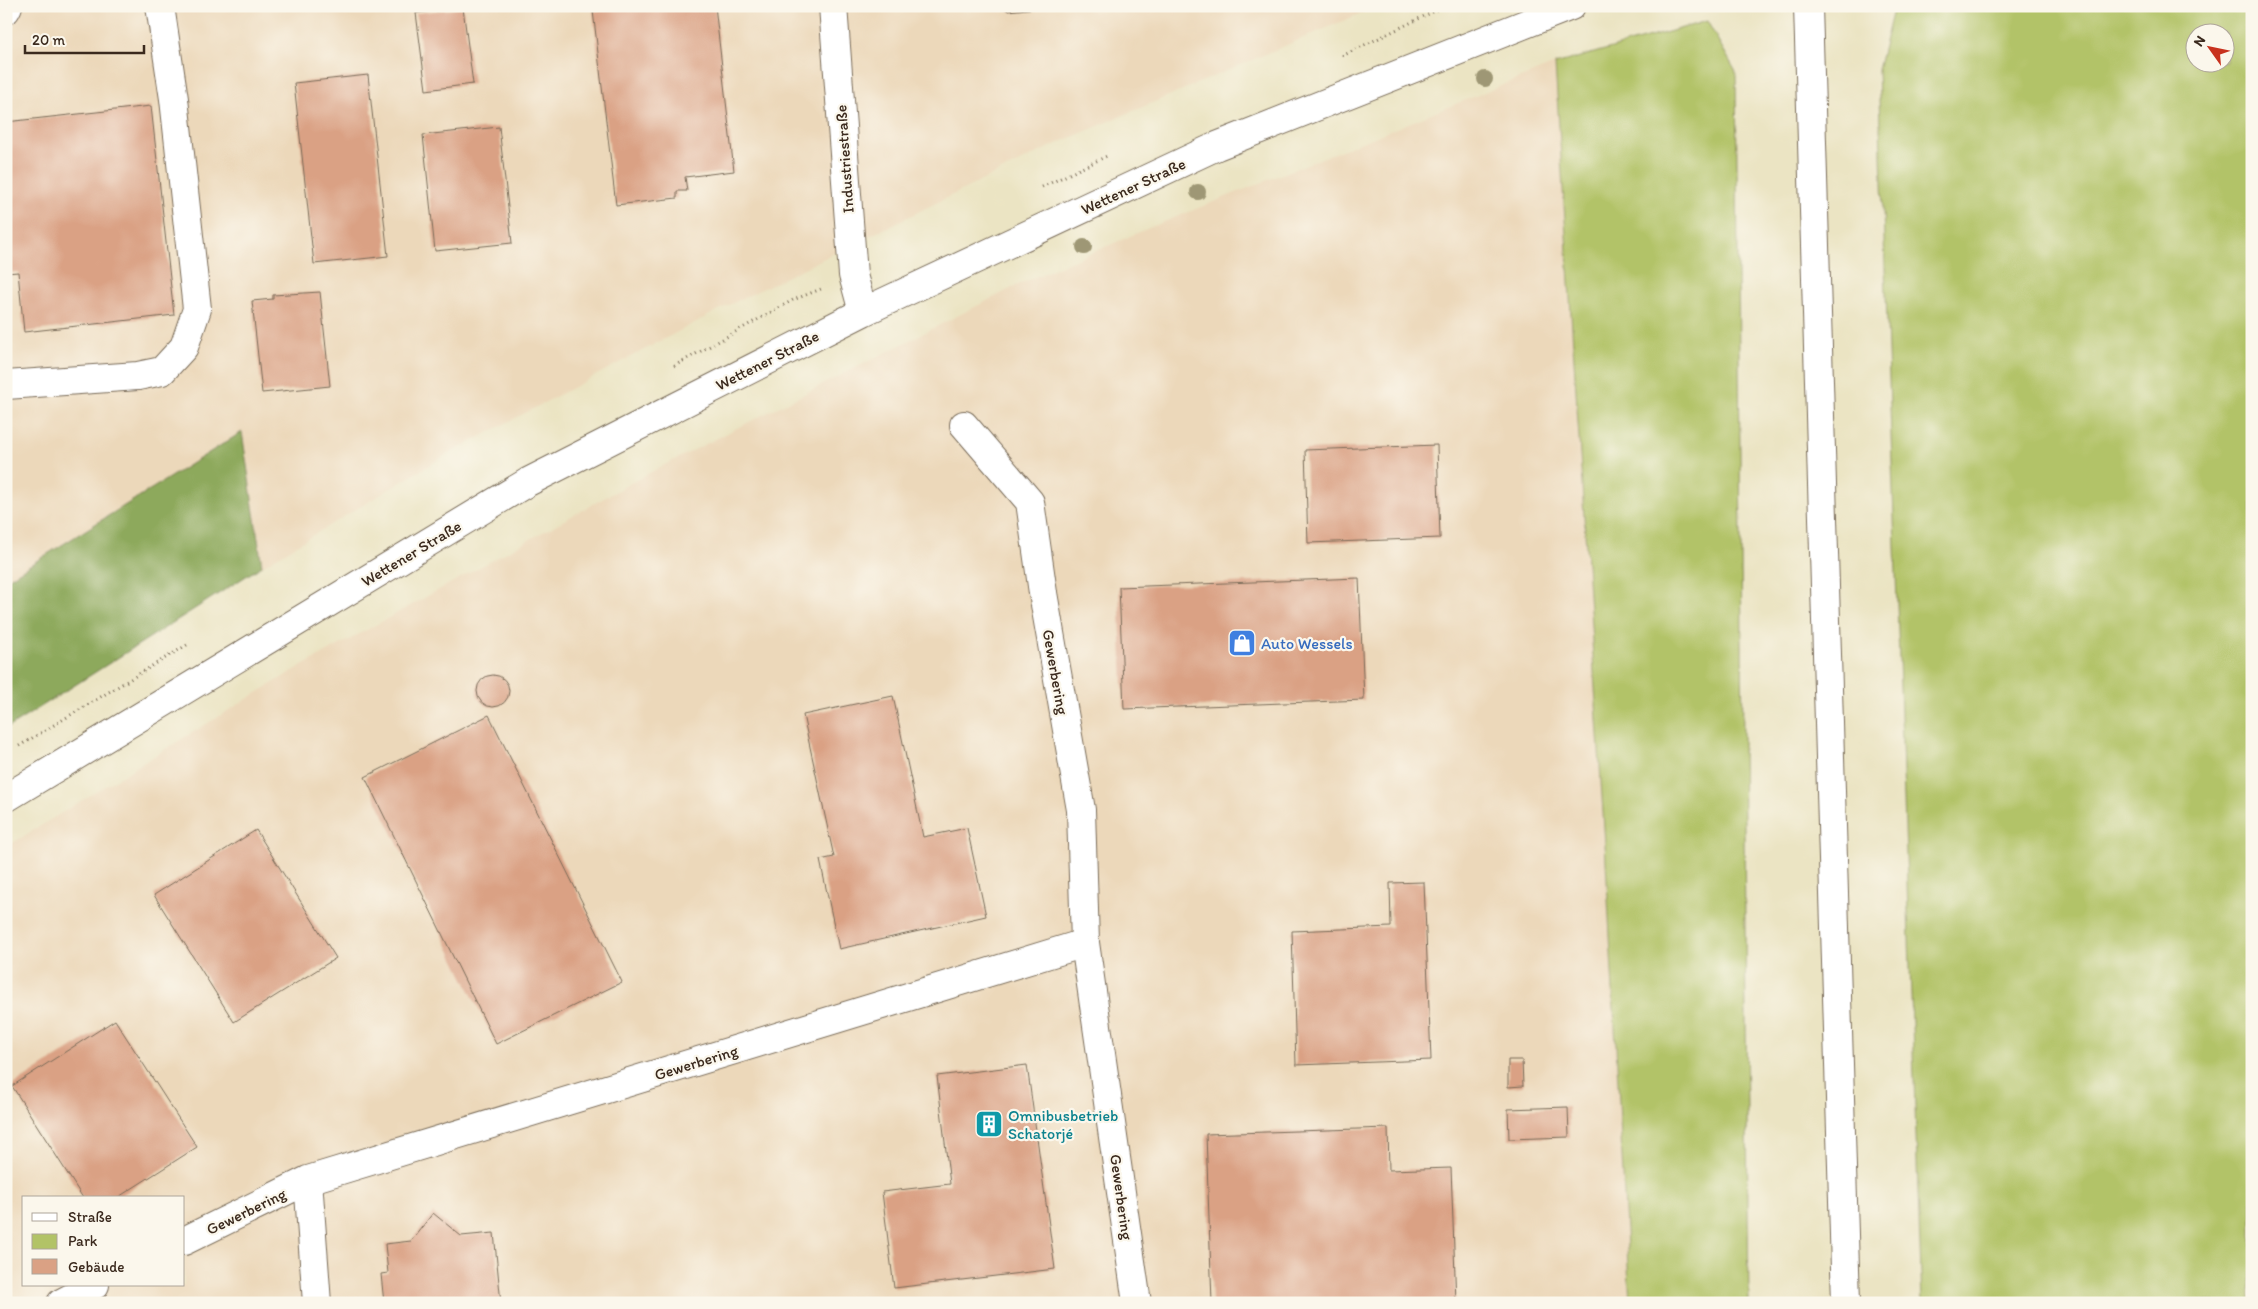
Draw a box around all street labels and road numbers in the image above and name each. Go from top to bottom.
street label: Industriestraße [831,104,858,214]
street label: Wettener Straße [1078,154,1189,219]
street label: Wettener Straße [712,326,822,395]
street label: Wettener Straße [358,516,465,591]
street label: Gewerbering [1039,628,1073,717]
street label: Gewerbering [652,1041,741,1084]
street label: Gewerbering [1106,1153,1137,1242]
street label: Gewerbering [203,1184,290,1239]

